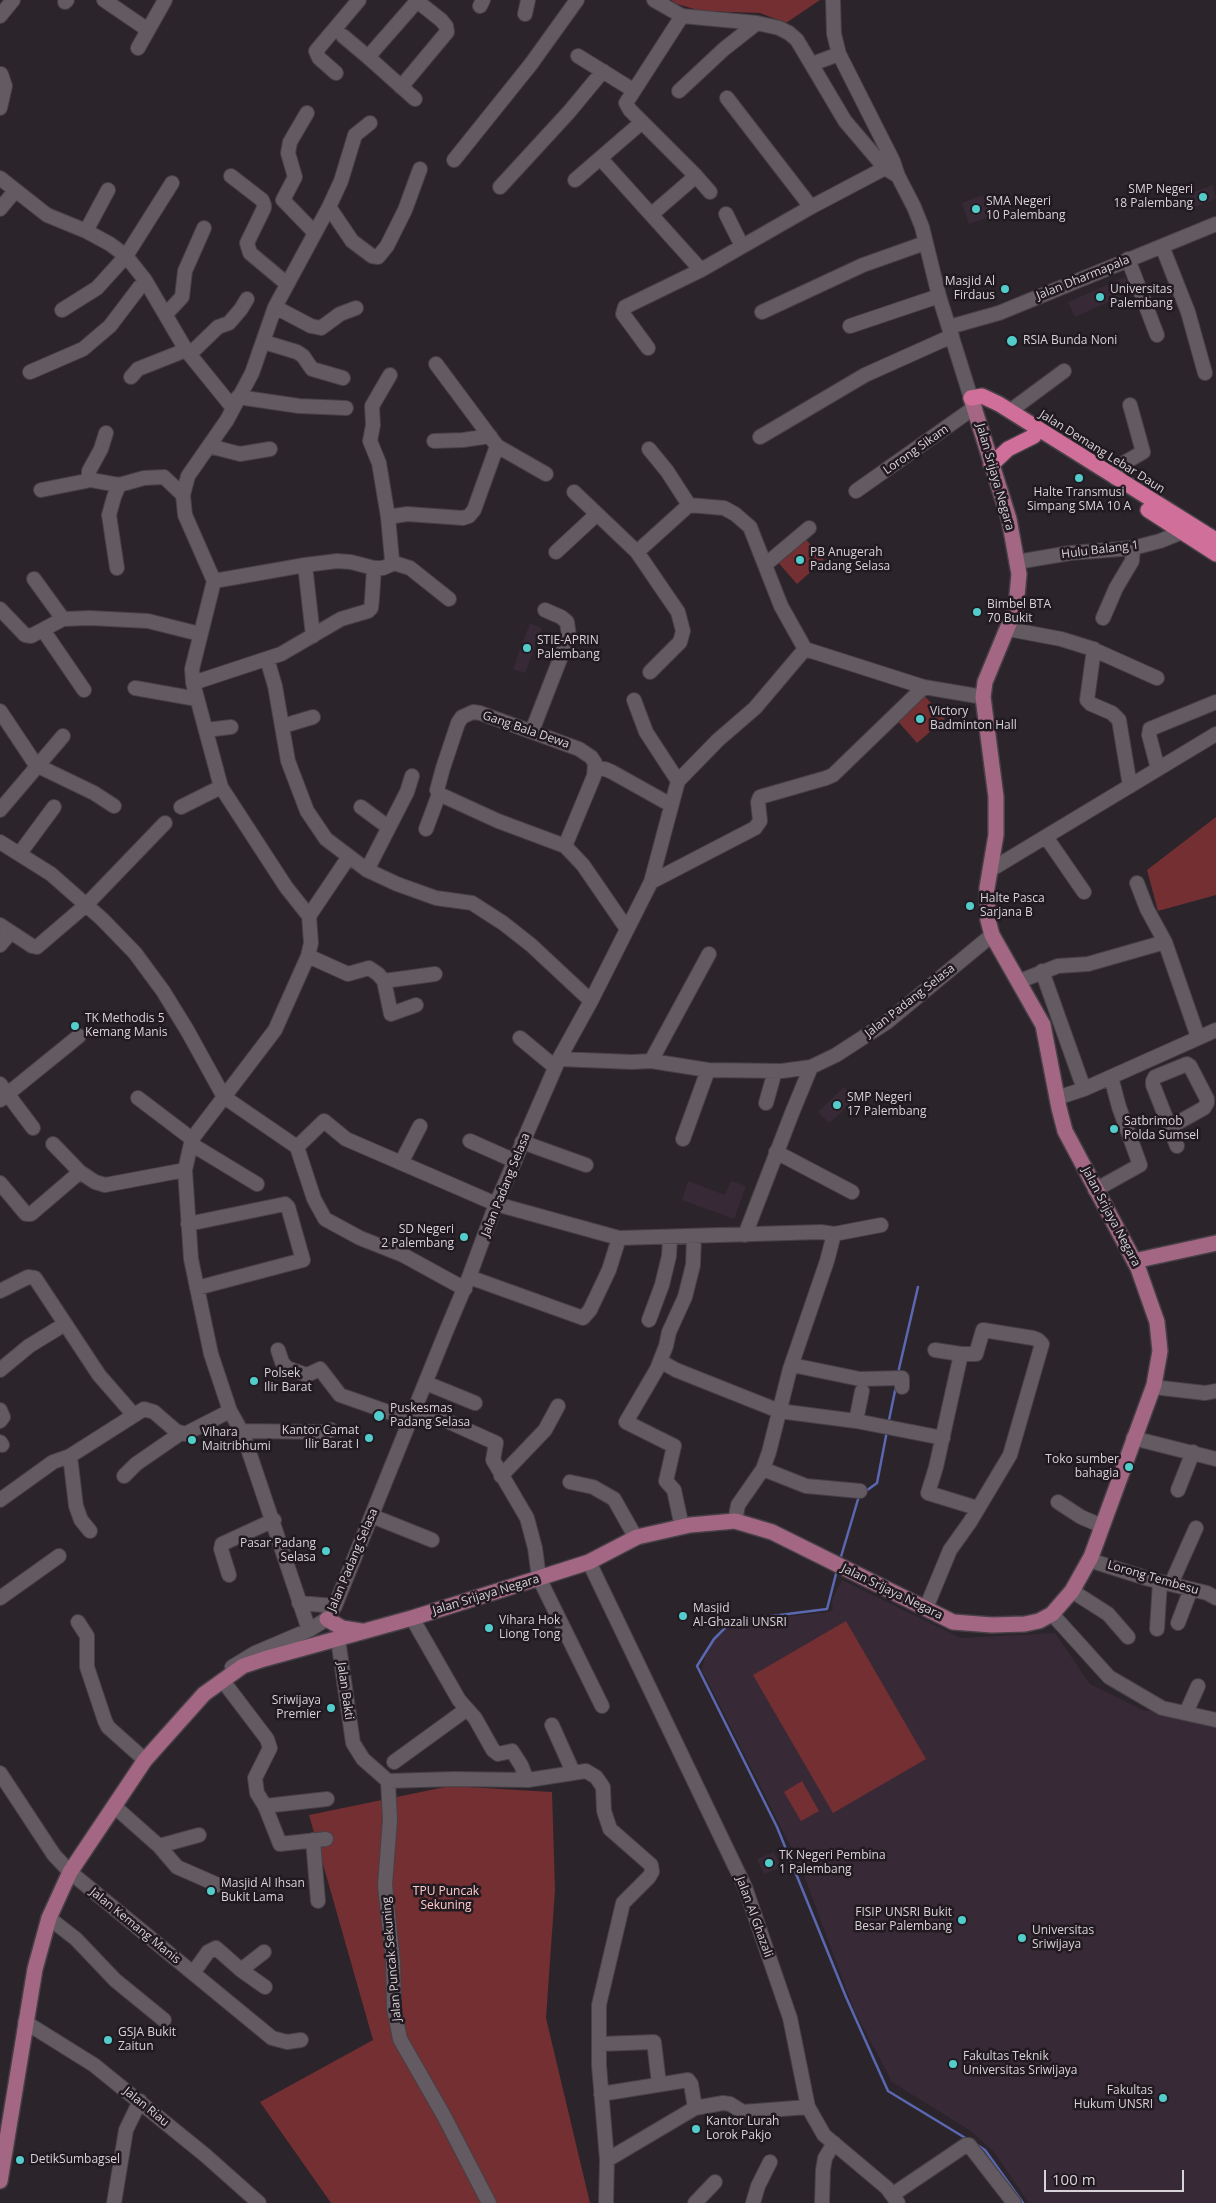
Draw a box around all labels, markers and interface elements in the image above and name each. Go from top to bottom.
place label: SMP Negeri 18 Palembang [1114,183,1193,211]
marker: SMP Negeri 18 Palembang [1197,191,1209,203]
place label: SMA Negeri 10 Palembang [986,195,1065,223]
marker: SMA Negeri 10 Palembang [970,203,982,215]
street label: Jalan Dharmapala [1034,253,1132,303]
place label: Masjid Al Firdaus [945,275,995,303]
marker: Masjid Al Firdaus [999,283,1011,295]
place label: Universitas Palembang [1110,283,1173,311]
marker: Universitas Palembang [1094,291,1106,303]
marker: RSIA Bunda Noni [1005,334,1019,348]
place label: RSIA Bunda Noni [1023,334,1117,348]
street label: Jalan Demang Lebar Daun [1037,407,1167,497]
street label: Lorong Sikam [881,422,951,478]
street label: Jalan Srijaya Negara [973,422,1017,532]
marker: Halte Transmusi Simpang SMA 10 A [1073,472,1085,484]
place label: Halte Transmusi Simpang SMA 10 A [1027,486,1131,514]
street label: Hulu Balang 1 [1061,538,1139,562]
place label: PB Anugerah Padang Selasa [810,546,890,574]
marker: PB Anugerah Padang Selasa [794,554,806,566]
place label: Bimbel BTA 70 Bukit [987,598,1051,626]
marker: Bimbel BTA 70 Bukit [971,606,983,618]
place label: STIE-APRIN Palembang [537,634,600,662]
marker: STIE-APRIN Palembang [521,642,533,654]
place label: Victory Badminton Hall [930,705,1017,733]
street label: Gang Bala Dewa [481,708,571,752]
marker: Victory Badminton Hall [914,713,926,725]
place label: Halte Pasca Sarjana B [980,892,1045,920]
marker: Halte Pasca Sarjana B [964,900,976,912]
street label: Jalan Padang Selasa [862,961,958,1041]
place label: TK Methodis 5 Kemang Manis [85,1012,167,1040]
marker: TK Methodis 5 Kemang Manis [69,1020,81,1032]
place label: SMP Negeri 17 Palembang [847,1091,926,1119]
marker: SMP Negeri 17 Palembang [831,1099,843,1111]
place label: Satbrimob Polda Sumsel [1124,1115,1199,1143]
marker: Satbrimob Polda Sumsel [1108,1123,1120,1135]
street label: Jalan Padang Selasa [479,1131,533,1239]
street label: Jalan Srijaya Negara [1079,1165,1143,1269]
place label: SD Negeri 2 Palembang [381,1223,454,1251]
marker: SD Negeri 2 Palembang [458,1231,470,1243]
place label: Polsek Ilir Barat [264,1367,312,1395]
marker: Polsek Ilir Barat [248,1375,260,1387]
place label: Puskesmas Padang Selasa [390,1402,470,1430]
marker: Puskesmas Padang Selasa [372,1409,386,1423]
place label: Kantor Camat Ilir Barat I [282,1424,359,1452]
place label: Vihara Maitribhumi [202,1426,271,1454]
marker: Kantor Camat Ilir Barat I [363,1432,375,1444]
marker: Vihara Maitribhumi [186,1434,198,1446]
place label: Toko sumber bahagia [1045,1453,1119,1481]
marker: Toko sumber bahagia [1123,1461,1135,1473]
street label: Jalan Padang Selasa [325,1506,381,1614]
place label: Pasar Padang Selasa [240,1537,316,1565]
marker: Pasar Padang Selasa [320,1545,332,1557]
street label: Lorong Tembesu [1106,1558,1200,1598]
street label: Jalan Srijaya Negara [839,1561,945,1623]
street label: Jalan Srijaya Negara [431,1572,541,1618]
place label: Masjid Al-Ghazali UNSRI [693,1602,787,1630]
marker: Masjid Al-Ghazali UNSRI [677,1610,689,1622]
place label: Vihara Hok Liong Tong [499,1614,560,1642]
marker: Vihara Hok Liong Tong [483,1622,495,1634]
street label: Jalan Bakti [334,1661,356,1721]
place label: Sriwijaya Premier [272,1694,321,1722]
marker: Sriwijaya Premier [325,1702,337,1714]
place label: TK Negeri Pembina 1 Palembang [779,1849,886,1877]
marker: TK Negeri Pembina 1 Palembang [763,1857,775,1869]
street label: Jalan Al Ghazali [733,1875,775,1959]
place label: Masjid Al Ihsan Bukit Lama [221,1877,305,1905]
street label: Jalan Kemang Manis [87,1885,183,1967]
marker: Masjid Al Ihsan Bukit Lama [205,1885,217,1897]
park label: TPU Puncak Sekuning [413,1885,479,1913]
street label: Jalan Puncak Sekuning [379,1896,405,2022]
place label: FISIP UNSRI Bukit Besar Palembang [854,1906,952,1934]
marker: FISIP UNSRI Bukit Besar Palembang [956,1914,968,1926]
place label: Universitas Sriwijaya [1032,1924,1094,1952]
marker: Universitas Sriwijaya [1016,1932,1028,1944]
place label: GSJA Bukit Zaitun [118,2026,176,2054]
marker: GSJA Bukit Zaitun [102,2034,114,2046]
place label: Fakultas Teknik Universitas Sriwijaya [963,2050,1078,2078]
marker: Fakultas Teknik Universitas Sriwijaya [947,2058,959,2070]
street label: Jalan Riau [120,2084,172,2130]
place label: Fakultas Hukum UNSRI [1074,2084,1153,2112]
marker: Fakultas Hukum UNSRI [1157,2092,1169,2104]
place label: Kantor Lurah Lorok Pakjo [706,2115,779,2143]
marker: Kantor Lurah Lorok Pakjo [690,2123,702,2135]
place label: DetikSumbagsel [30,2153,120,2167]
marker: DetikSumbagsel [14,2154,26,2166]
scale bar [1046,2160,1186,2192]
text: 100 m [1052,2169,1096,2189]

